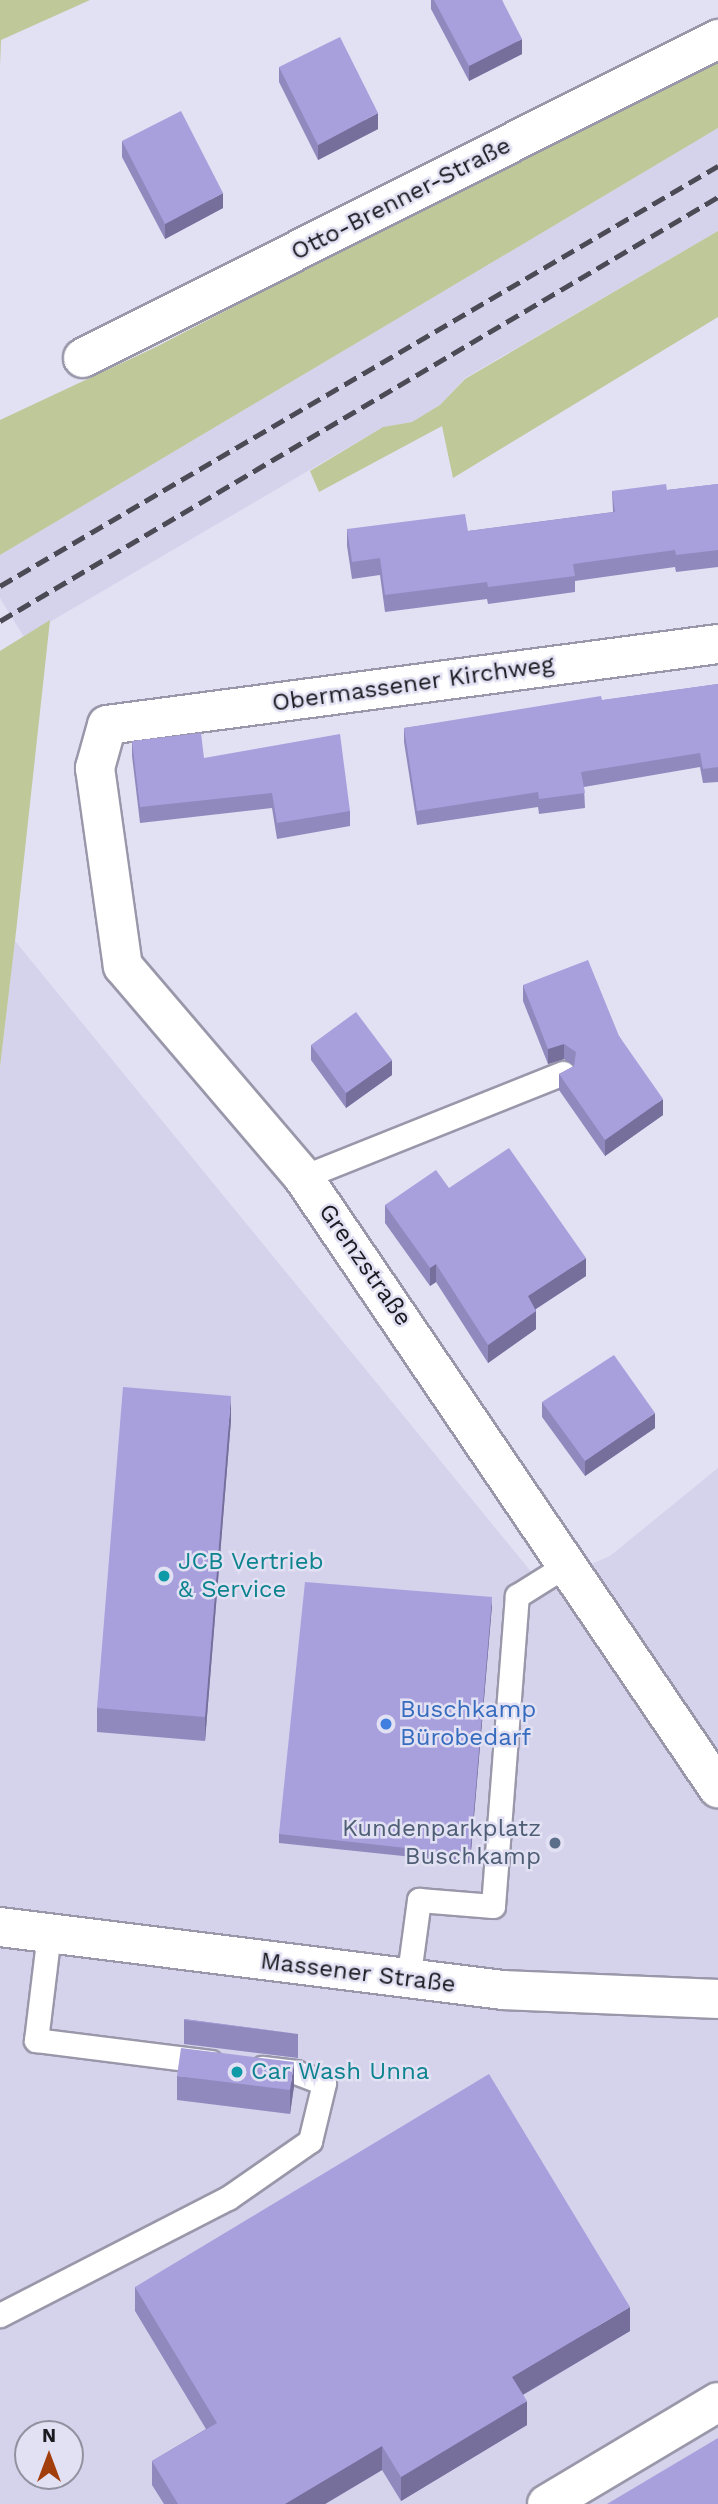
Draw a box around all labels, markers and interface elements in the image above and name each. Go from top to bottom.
street label: Otto-Brenner-Straße [286,131,516,267]
street label: Obermassener Kirchweg [270,650,556,718]
street label: Grenzstraße [312,1198,418,1332]
place label: JCB Vertrieb & Service [178,1548,324,1604]
marker: JCB Vertrieb & Service [156,1568,172,1584]
place label: Buschkamp Bürobedarf [400,1696,536,1752]
marker: Buschkamp Bürobedarf [378,1716,394,1732]
place label: Kundenparkplatz Buschkamp [342,1815,541,1871]
marker: Kundenparkplatz Buschkamp [547,1835,563,1851]
street label: Massener Straße [259,1947,457,1999]
place label: Car Wash Unna [251,2058,431,2086]
marker: Car Wash Unna [229,2064,245,2080]
north arrow [14,2420,84,2490]
text: N [42,2424,56,2447]

